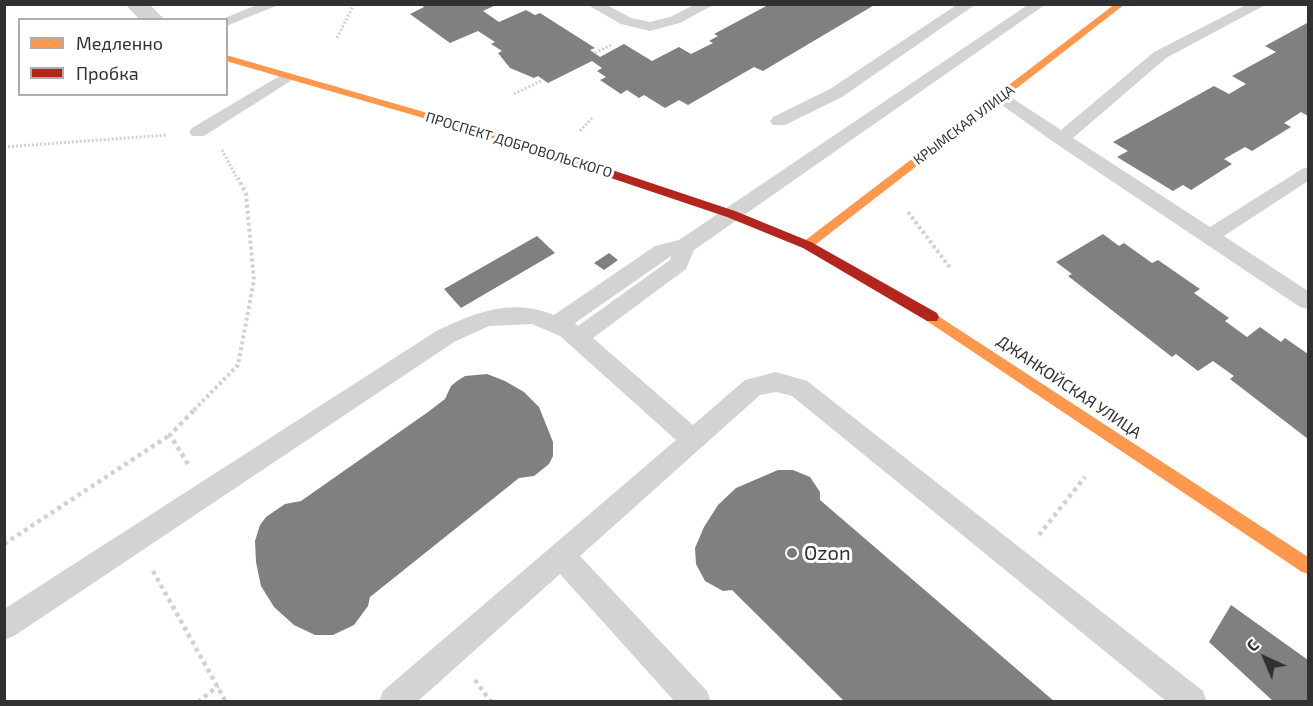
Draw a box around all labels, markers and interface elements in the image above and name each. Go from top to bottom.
legend [18,18,228,96]
text: Медленно [76,32,163,54]
text: Пробка [76,62,139,84]
street label: КРЫМСКАЯ УЛИЦА [910,82,1018,168]
street label: ПРОСПЕКТ ДОБРОВОЛЬСКОГО [424,109,614,181]
street label: ДЖАНКОЙСКАЯ УЛИЦА [993,331,1145,443]
place label: Ozon [804,541,851,565]
marker: Ozon [785,546,799,560]
north arrow [1235,628,1295,688]
text: С [1242,635,1262,655]

